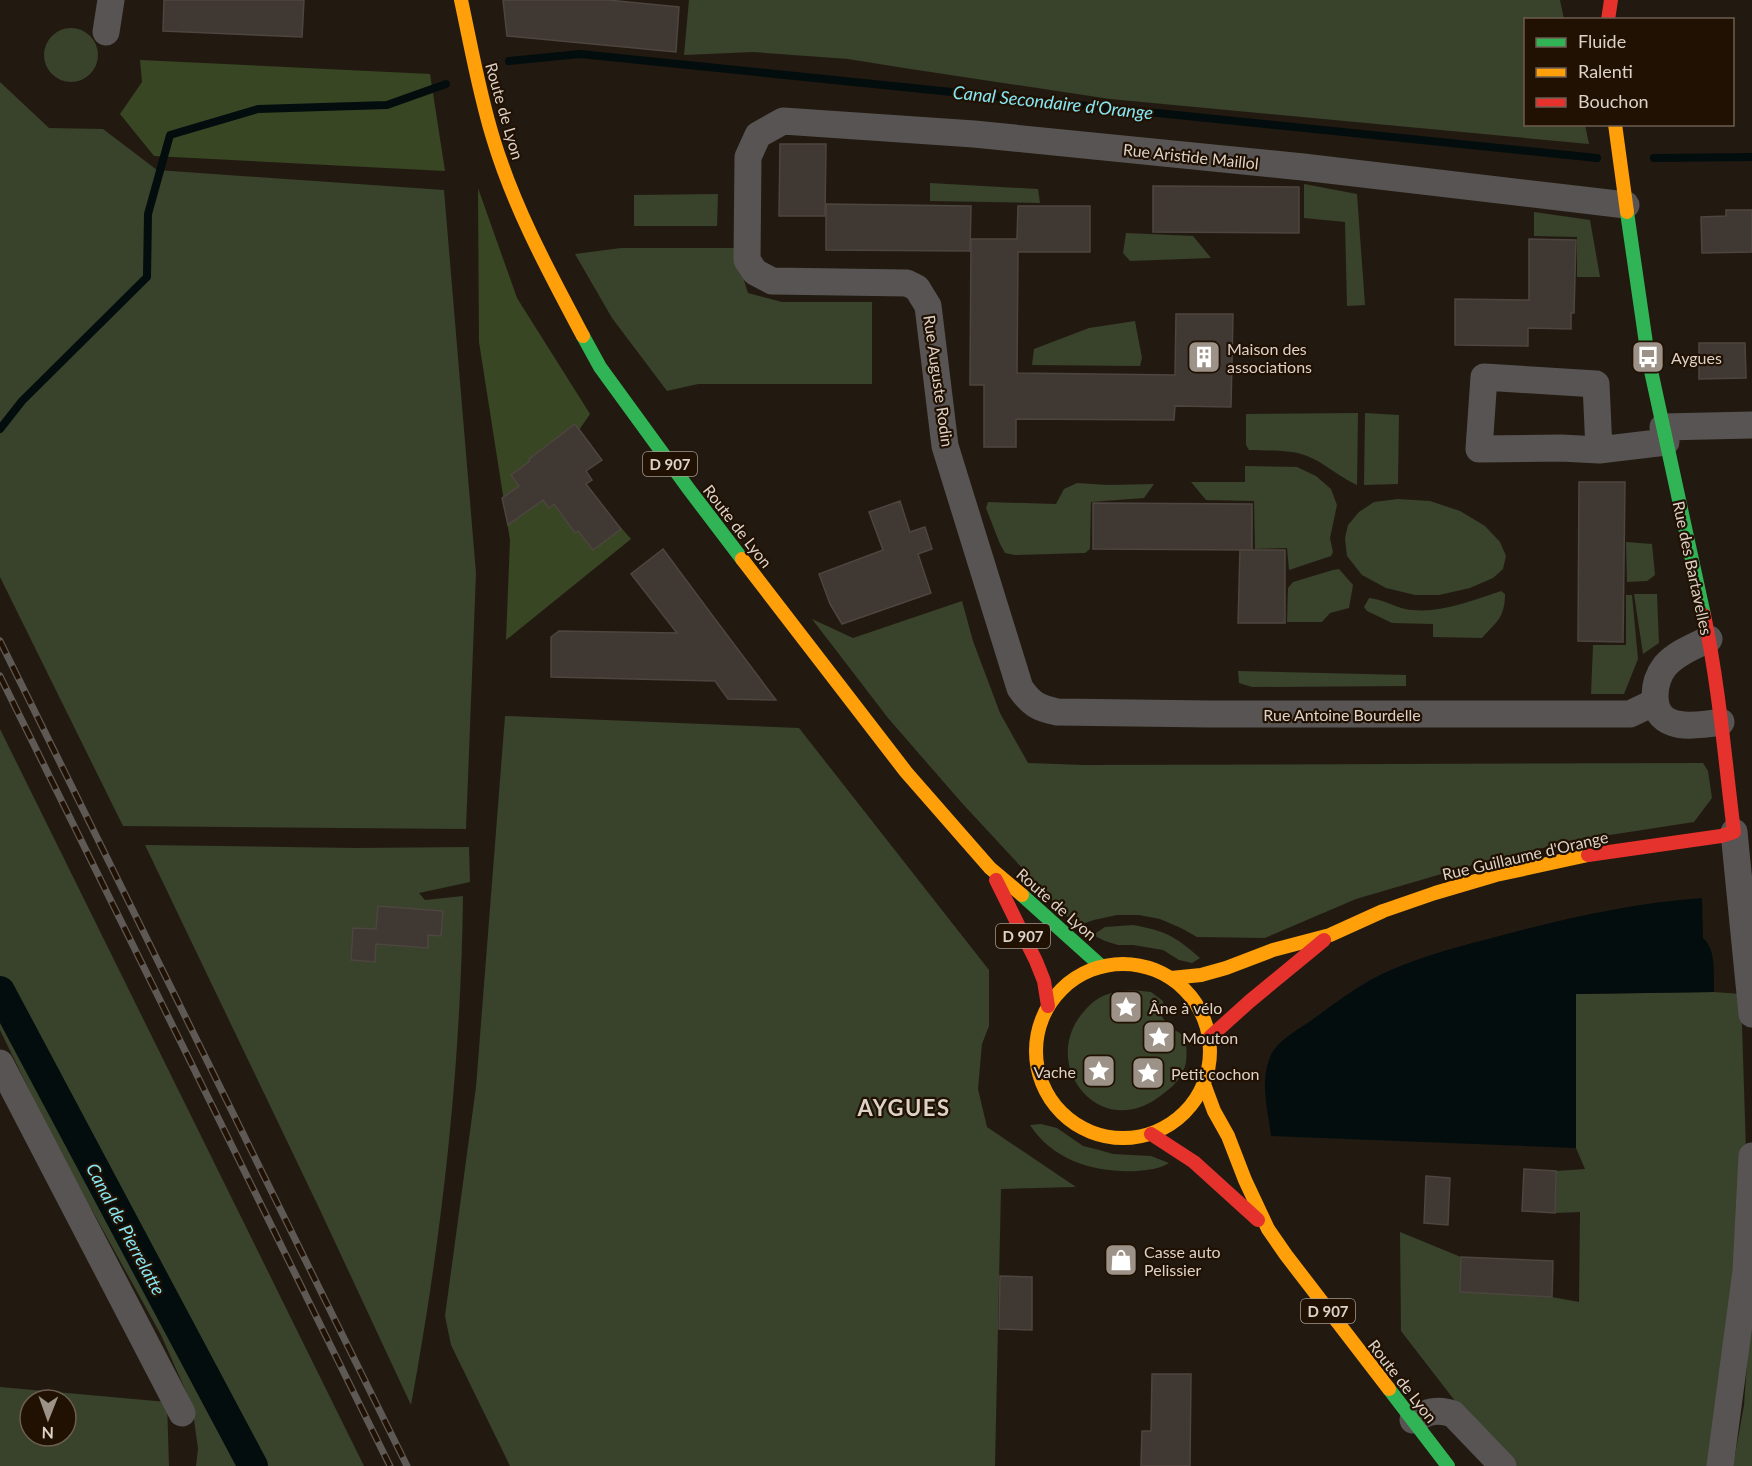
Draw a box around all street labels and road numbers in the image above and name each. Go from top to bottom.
street label: Route de Lyon [482,60,528,162]
street label: Rue Aristide Maillol [1122,139,1260,173]
street label: Rue Auguste Rodin [920,314,958,448]
road number: D 907 [643,452,697,476]
street label: Route de Lyon [700,481,776,571]
street label: Rue des Bartavelles [1670,499,1716,637]
street label: Rue Antoine Bourdelle [1263,705,1421,724]
street label: Rue Guillaume d'Orange [1440,827,1610,883]
street label: Route de Lyon [1013,864,1101,944]
road number: D 907 [996,924,1050,948]
road number: D 907 [1301,1299,1355,1323]
street label: Route de Lyon [1365,1336,1441,1426]

